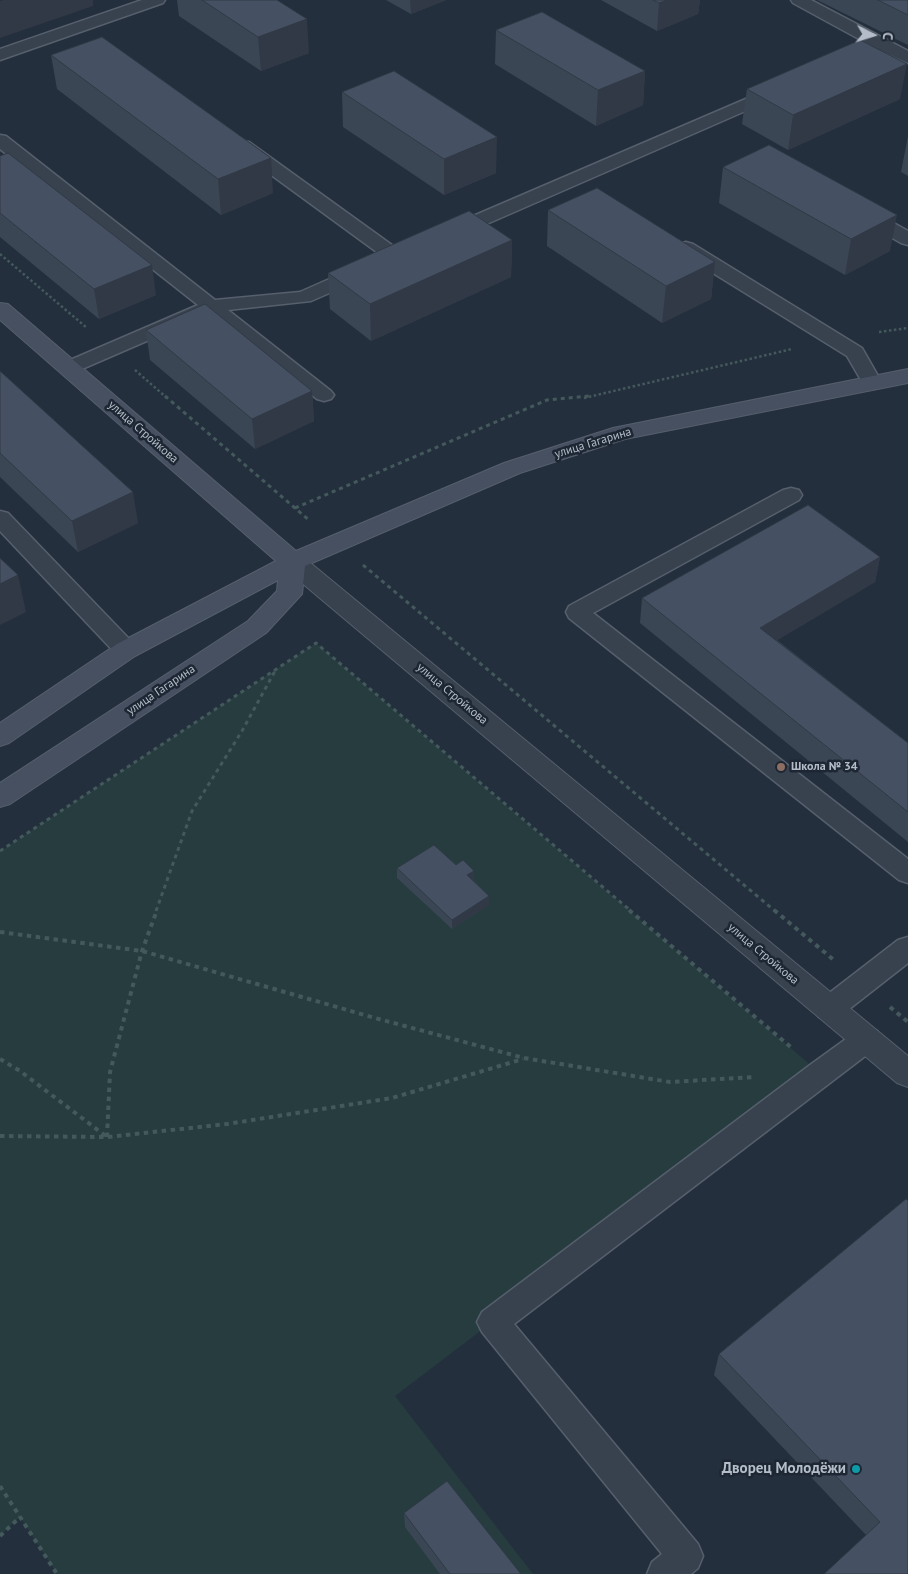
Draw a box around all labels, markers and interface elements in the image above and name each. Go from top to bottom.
north arrow [848,10,898,60]
text: С [879,32,897,41]
street label: улица Стройкова [105,398,181,466]
street label: улица Гагарина [553,424,633,462]
street label: улица Стройкова [414,660,490,728]
street label: улица Гагарина [124,662,198,718]
place label: Школа № 34 [791,760,858,774]
marker: Школа № 34 [775,761,787,773]
street label: улица Стройкова [725,920,801,988]
place label: Дворец Молодёжи [722,1460,846,1478]
marker: Дворец Молодёжи [850,1463,862,1475]

